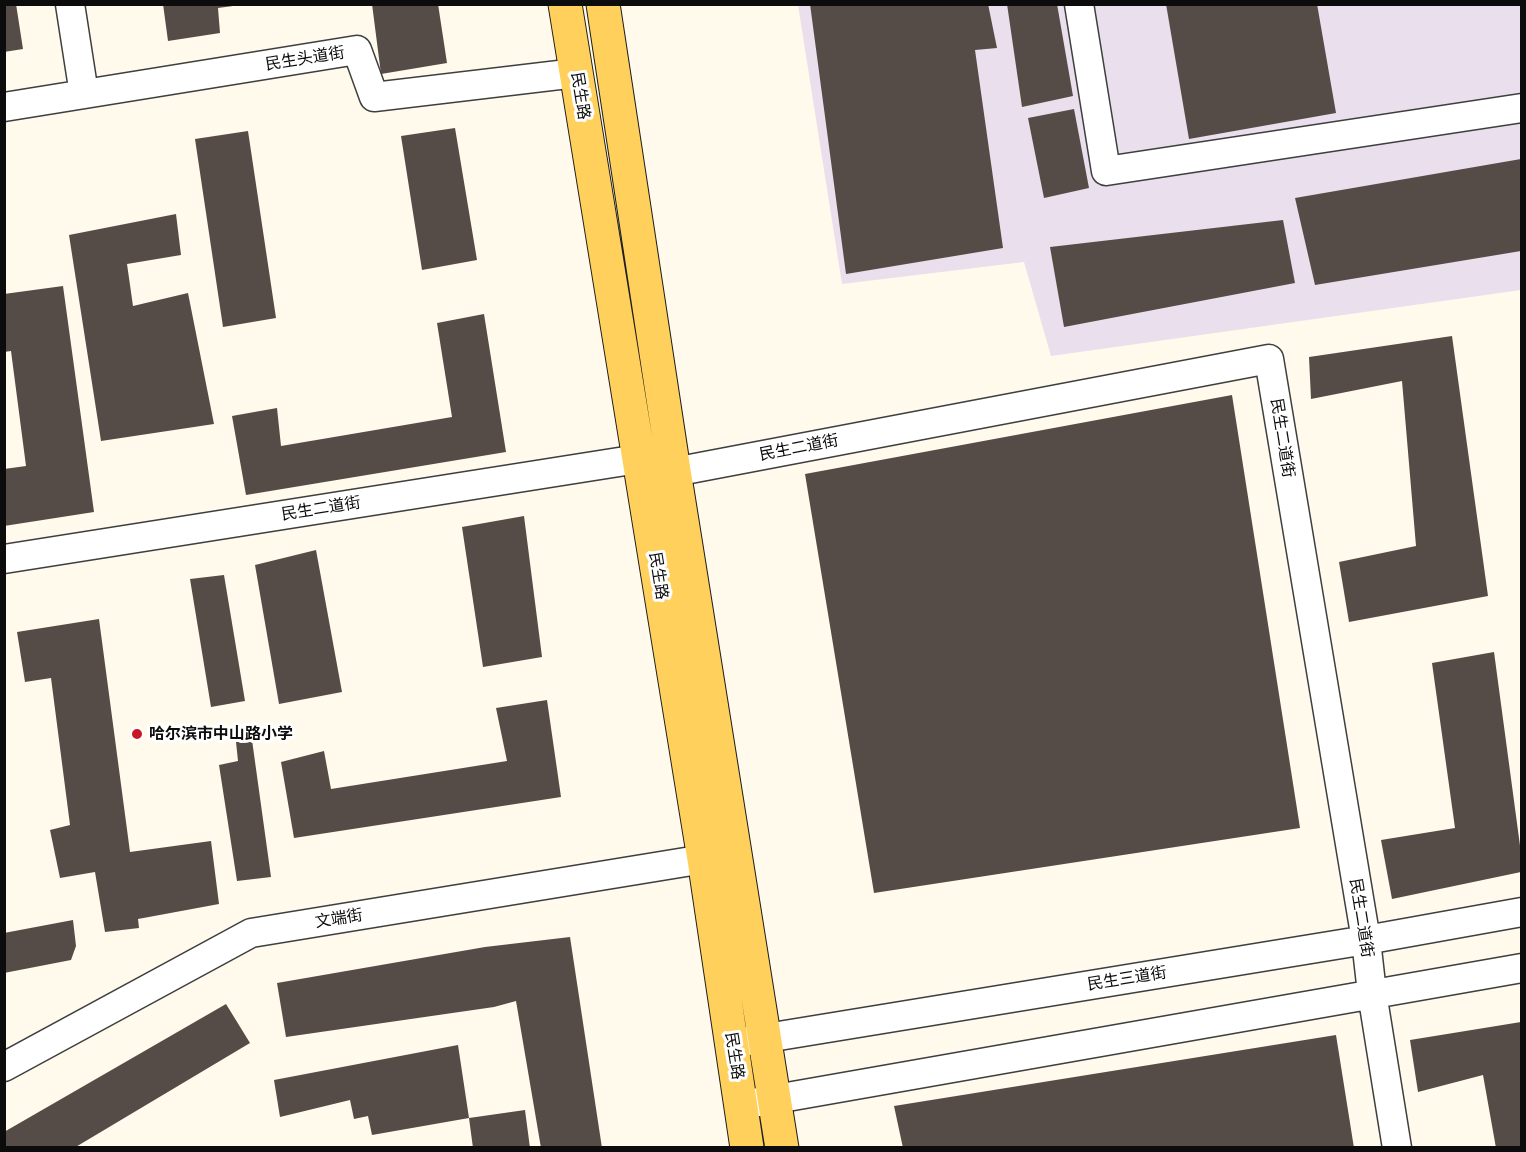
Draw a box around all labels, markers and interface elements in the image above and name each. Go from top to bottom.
street label: 民生头道街 [264,43,346,75]
street label: 民生路 [567,71,593,121]
street label: 民生二道街 [1266,397,1298,479]
street label: 民生二道街 [758,431,840,465]
street label: 民生二道街 [280,493,362,525]
street label: 民生路 [645,551,671,601]
place label: 哈尔滨市中山路小学 [149,724,293,744]
marker: 哈尔滨市中山路小学 [130,727,144,741]
street label: 民生二道街 [1345,877,1377,959]
street label: 文端街 [314,906,364,932]
street label: 民生三道街 [1086,963,1168,995]
street label: 民生路 [721,1031,747,1081]

